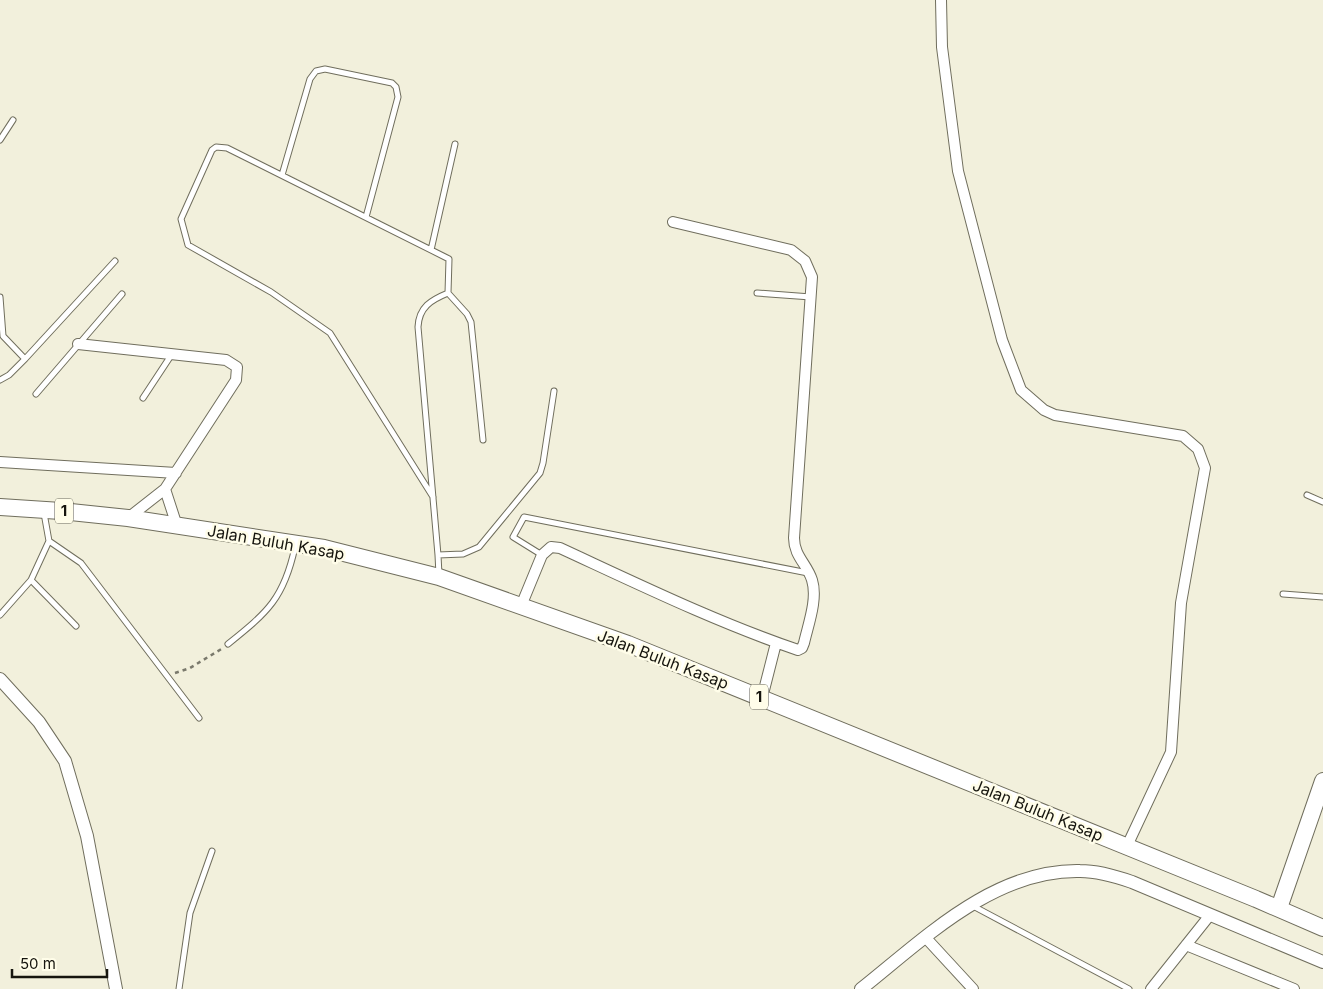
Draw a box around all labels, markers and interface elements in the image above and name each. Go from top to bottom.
road number: 1 [55,498,73,524]
street label: Jalan Buluh Kasap [206,520,346,564]
street label: Jalan Buluh Kasap [594,625,732,693]
road number: 1 [750,684,768,710]
street label: Jalan Buluh Kasap [970,775,1106,845]
scale bar [12,946,108,978]
text: 50 m [20,954,56,973]

